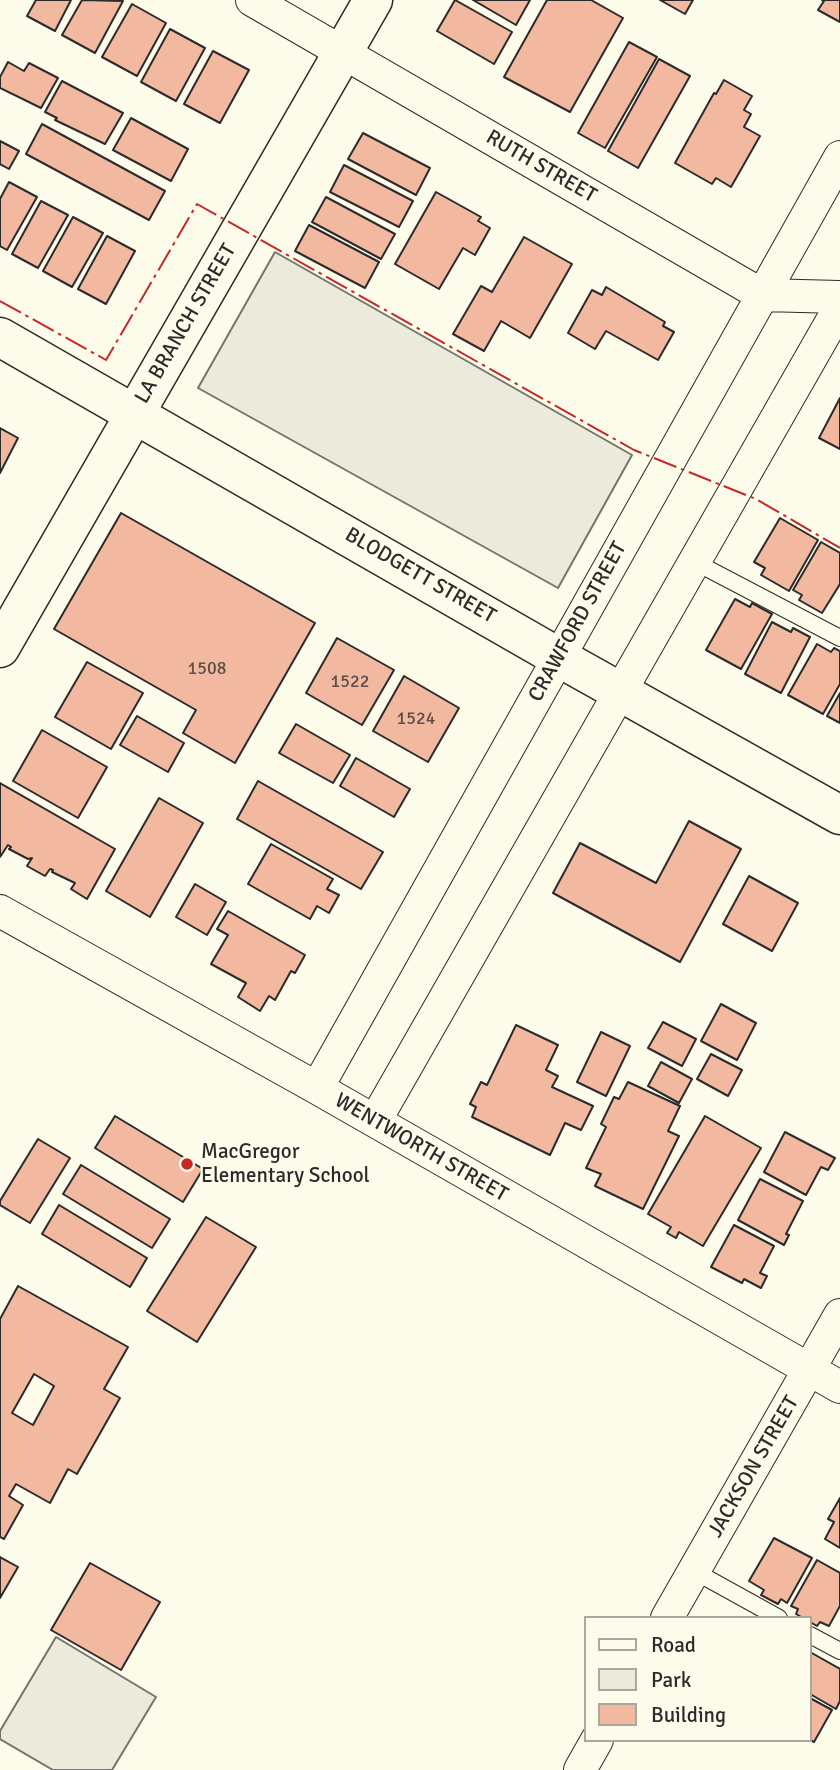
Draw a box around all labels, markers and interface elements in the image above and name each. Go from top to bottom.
street label: RUTH STREET [481,125,601,209]
street label: LA BRANCH STREET [130,240,242,408]
street label: BLODGETT STREET [340,523,500,629]
street label: CRAWFORD STREET [524,538,632,706]
house number: 1508 [188,658,226,680]
house number: 1522 [331,671,369,693]
house number: 1524 [397,708,435,730]
street label: WENTWORTH STREET [330,1088,512,1208]
place label: MacGregor Elementary School [201,1139,370,1189]
marker: MacGregor Elementary School [179,1156,195,1172]
street label: JACKSON STREET [703,1392,805,1542]
legend [584,1616,812,1742]
text: Road [651,1632,696,1658]
text: Park [651,1667,691,1693]
text: Building [651,1702,726,1728]

